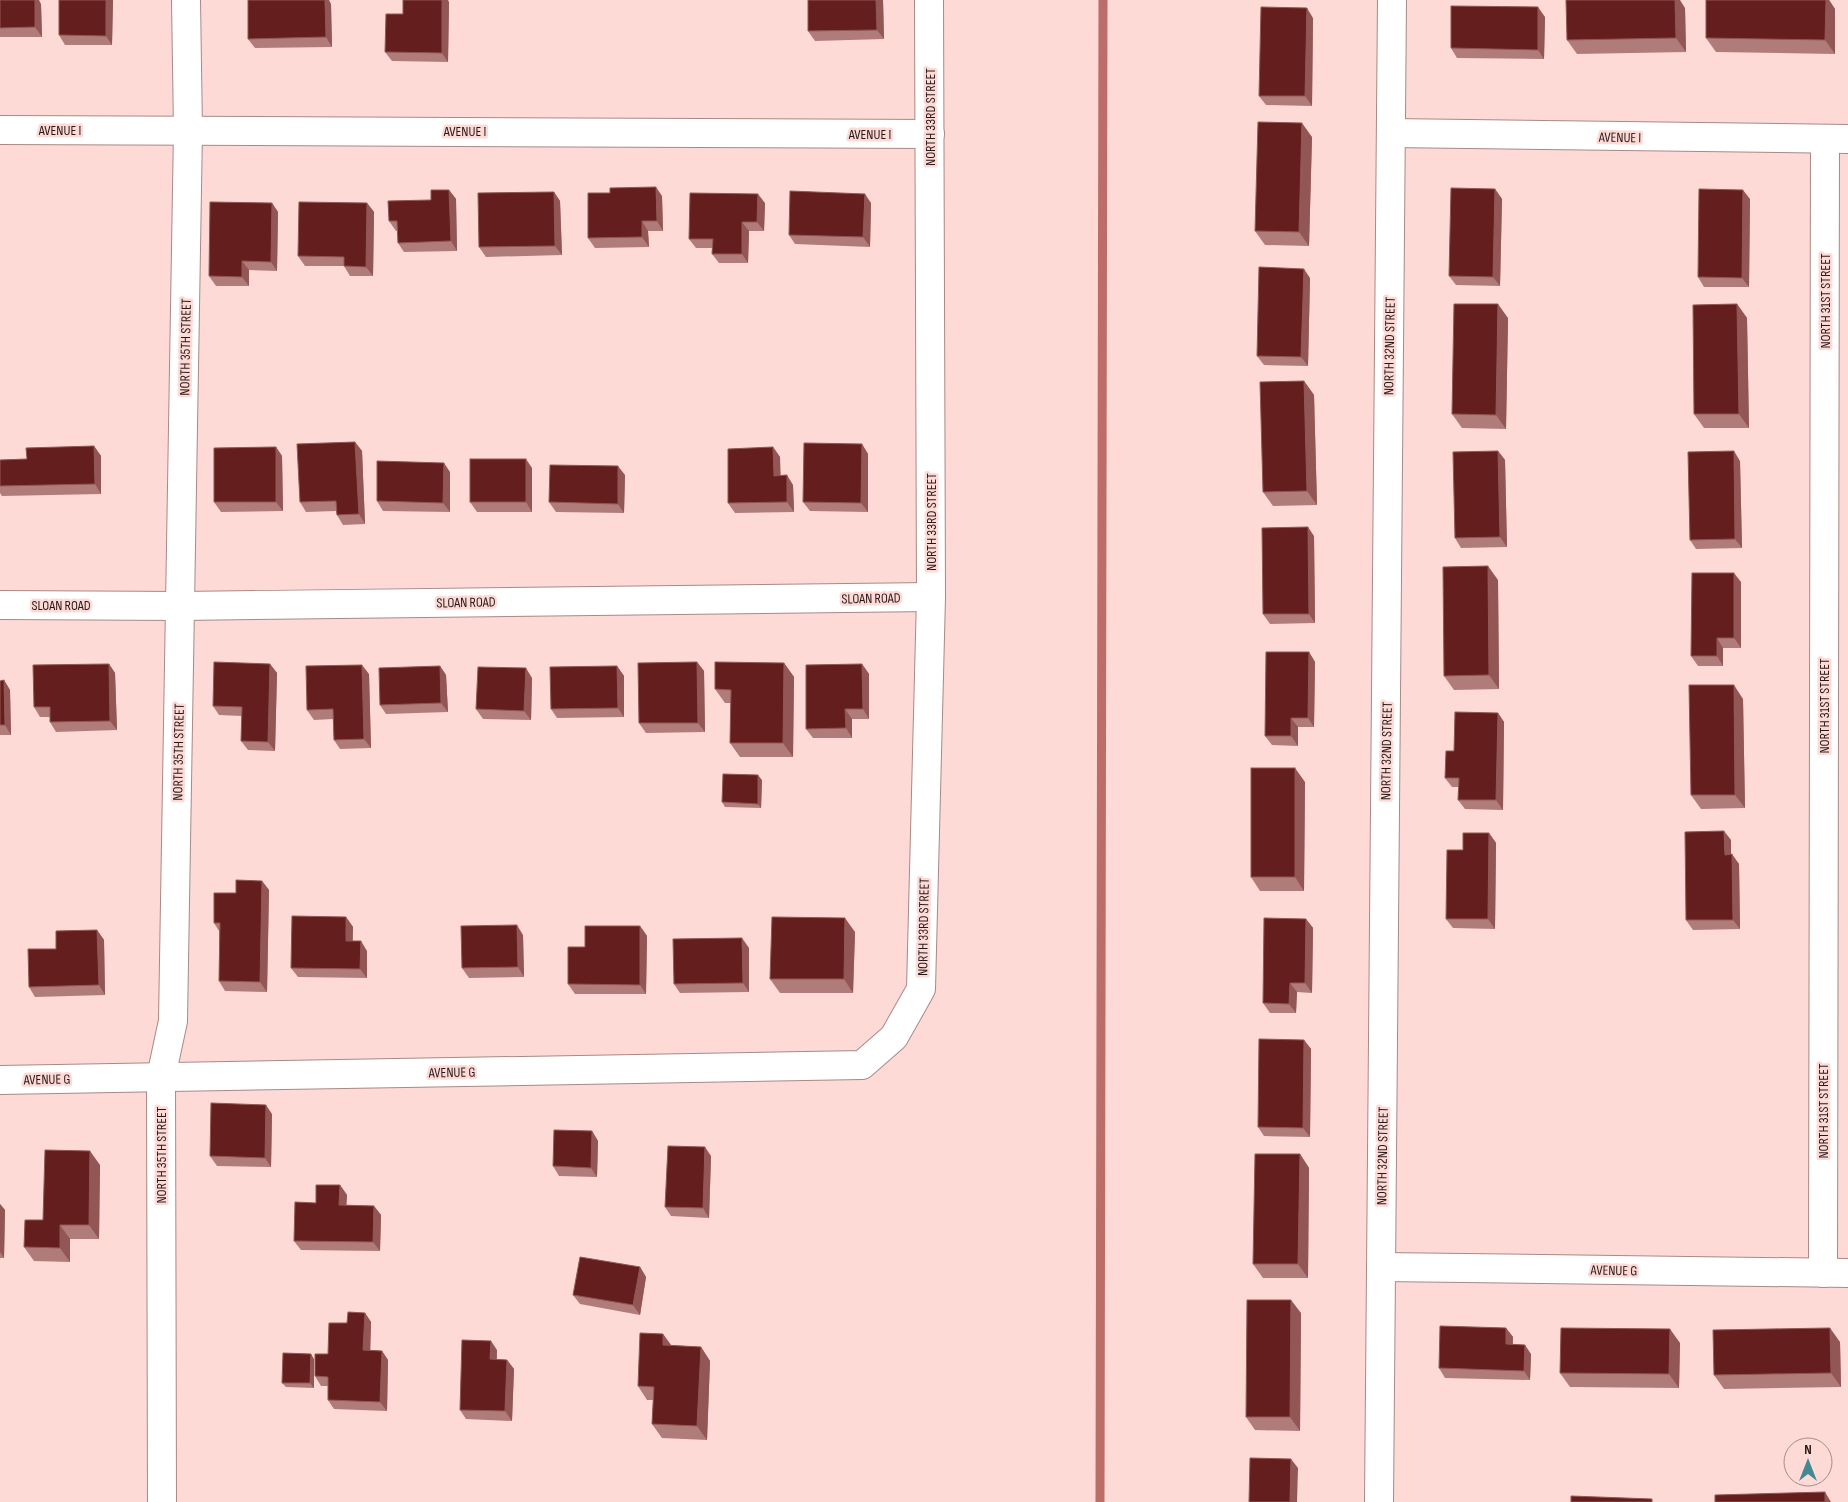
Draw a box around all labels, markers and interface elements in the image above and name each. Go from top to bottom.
street label: NORTH 33RD STREET [922,68,939,166]
street label: AVENUE I [38,122,81,139]
street label: AVENUE I [443,123,486,140]
street label: AVENUE I [848,126,891,143]
street label: AVENUE I [1598,129,1641,146]
street label: NORTH 31ST STREET [1817,253,1834,349]
street label: NORTH 32ND STREET [1380,296,1399,395]
street label: NORTH 35TH STREET [176,298,195,396]
street label: NORTH 33RD STREET [923,473,940,571]
street label: SLOAN ROAD [841,589,901,608]
street label: SLOAN ROAD [436,593,496,612]
street label: SLOAN ROAD [31,597,91,614]
street label: NORTH 31ST STREET [1816,658,1833,754]
street label: NORTH 32ND STREET [1377,701,1396,800]
street label: NORTH 35TH STREET [169,703,188,801]
street label: NORTH 33RD STREET [914,878,933,976]
street label: NORTH 31ST STREET [1815,1063,1832,1159]
street label: AVENUE G [427,1064,476,1081]
street label: AVENUE G [22,1071,71,1088]
street label: NORTH 35TH STREET [153,1106,170,1204]
street label: NORTH 32ND STREET [1373,1106,1392,1205]
street label: AVENUE G [1589,1262,1638,1279]
north arrow [1783,1437,1833,1487]
text: N [1804,1441,1812,1458]

